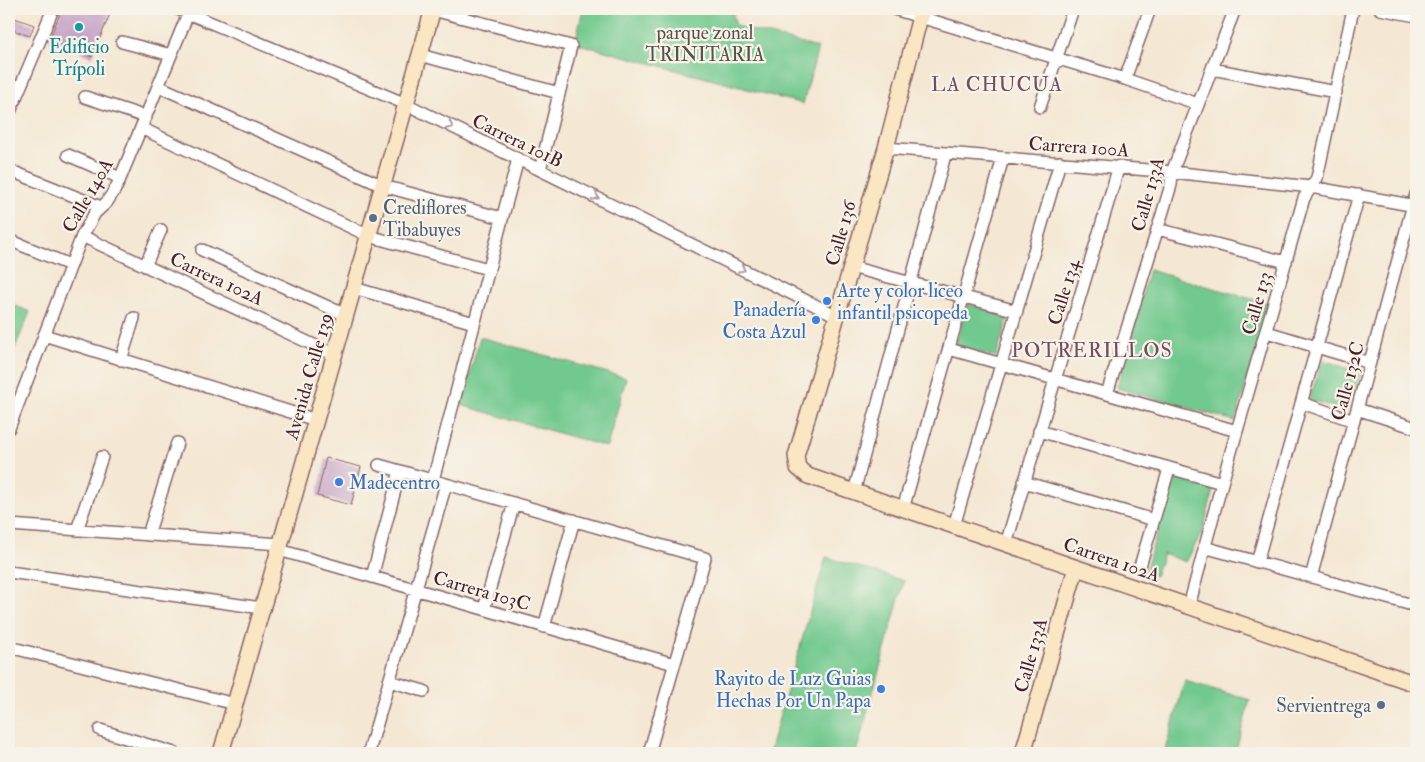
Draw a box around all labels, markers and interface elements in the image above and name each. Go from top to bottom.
marker: Edificio Trípoli [73,21,85,33]
park label: parque zonal TRINITARIA [645,21,765,67]
place label: Edificio Trípoli [49,35,109,82]
district label: LA CHUCUA [931,72,1063,97]
street label: Carrera 101B [468,109,567,173]
one-way arrow [445,120,454,130]
street label: Carrera 100A [1028,132,1130,162]
street label: Calle 140A [57,154,119,237]
street label: Calle 133A [1126,154,1170,234]
one-way arrow [591,191,600,202]
place label: Crediflores Tibabuyes [383,196,467,242]
street label: Calle 136 [820,196,862,269]
marker: Crediflores Tibabuyes [367,212,379,224]
street label: Carrera 102A [166,247,267,311]
street label: Calle 134 [1043,256,1086,328]
one-way arrow [737,263,746,273]
street label: Calle 133 [1237,269,1277,338]
place label: Arte y color liceo infantil psicopeda [836,279,968,326]
marker: Arte y color liceo infantil psicopeda [821,295,833,307]
place label: Panadería Costa Azul [722,298,806,344]
street label: Avenida Calle 139 [279,310,338,443]
marker: Panadería Costa Azul [810,314,822,326]
district label: POTRERILLOS [1011,338,1173,363]
street label: Calle 132C [1326,339,1370,423]
place label: Madecentro [349,471,440,495]
marker: Madecentro [333,476,345,488]
street label: Carrera 102A [1060,532,1163,588]
street label: Carrera 103C [430,566,533,616]
street label: Calle 133A [1009,615,1053,695]
place label: Rayito de Luz Guias Hechas Por Un Papa [714,667,871,714]
marker: Rayito de Luz Guias Hechas Por Un Papa [875,683,887,695]
place label: Servientrega [1276,694,1371,718]
marker: Servientrega [1375,699,1387,711]

